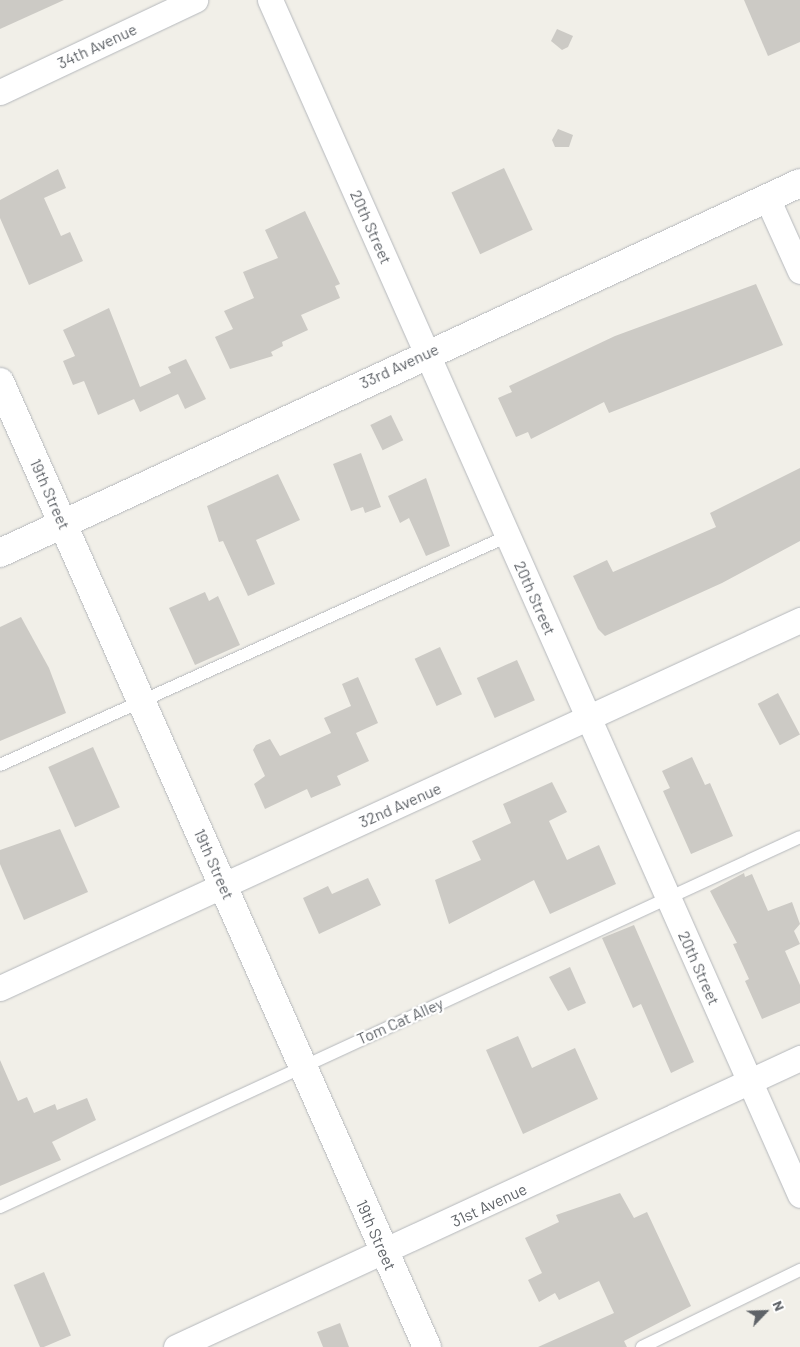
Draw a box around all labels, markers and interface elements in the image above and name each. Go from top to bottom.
street label: 34th Avenue [54,19,140,73]
street label: 20th Street [346,187,396,267]
street label: 33rd Avenue [356,339,442,393]
street label: 19th Street [26,456,74,532]
street label: 20th Street [510,558,560,638]
street label: 32nd Avenue [356,778,444,832]
street label: 19th Street [190,826,238,902]
street label: 20th Street [674,928,724,1008]
street label: Tom Cat Alley [354,993,446,1049]
street label: 31st Avenue [448,1179,530,1231]
street label: 19th Street [352,1197,400,1273]
north arrow [740,1287,790,1337]
text: N [770,1298,789,1313]

